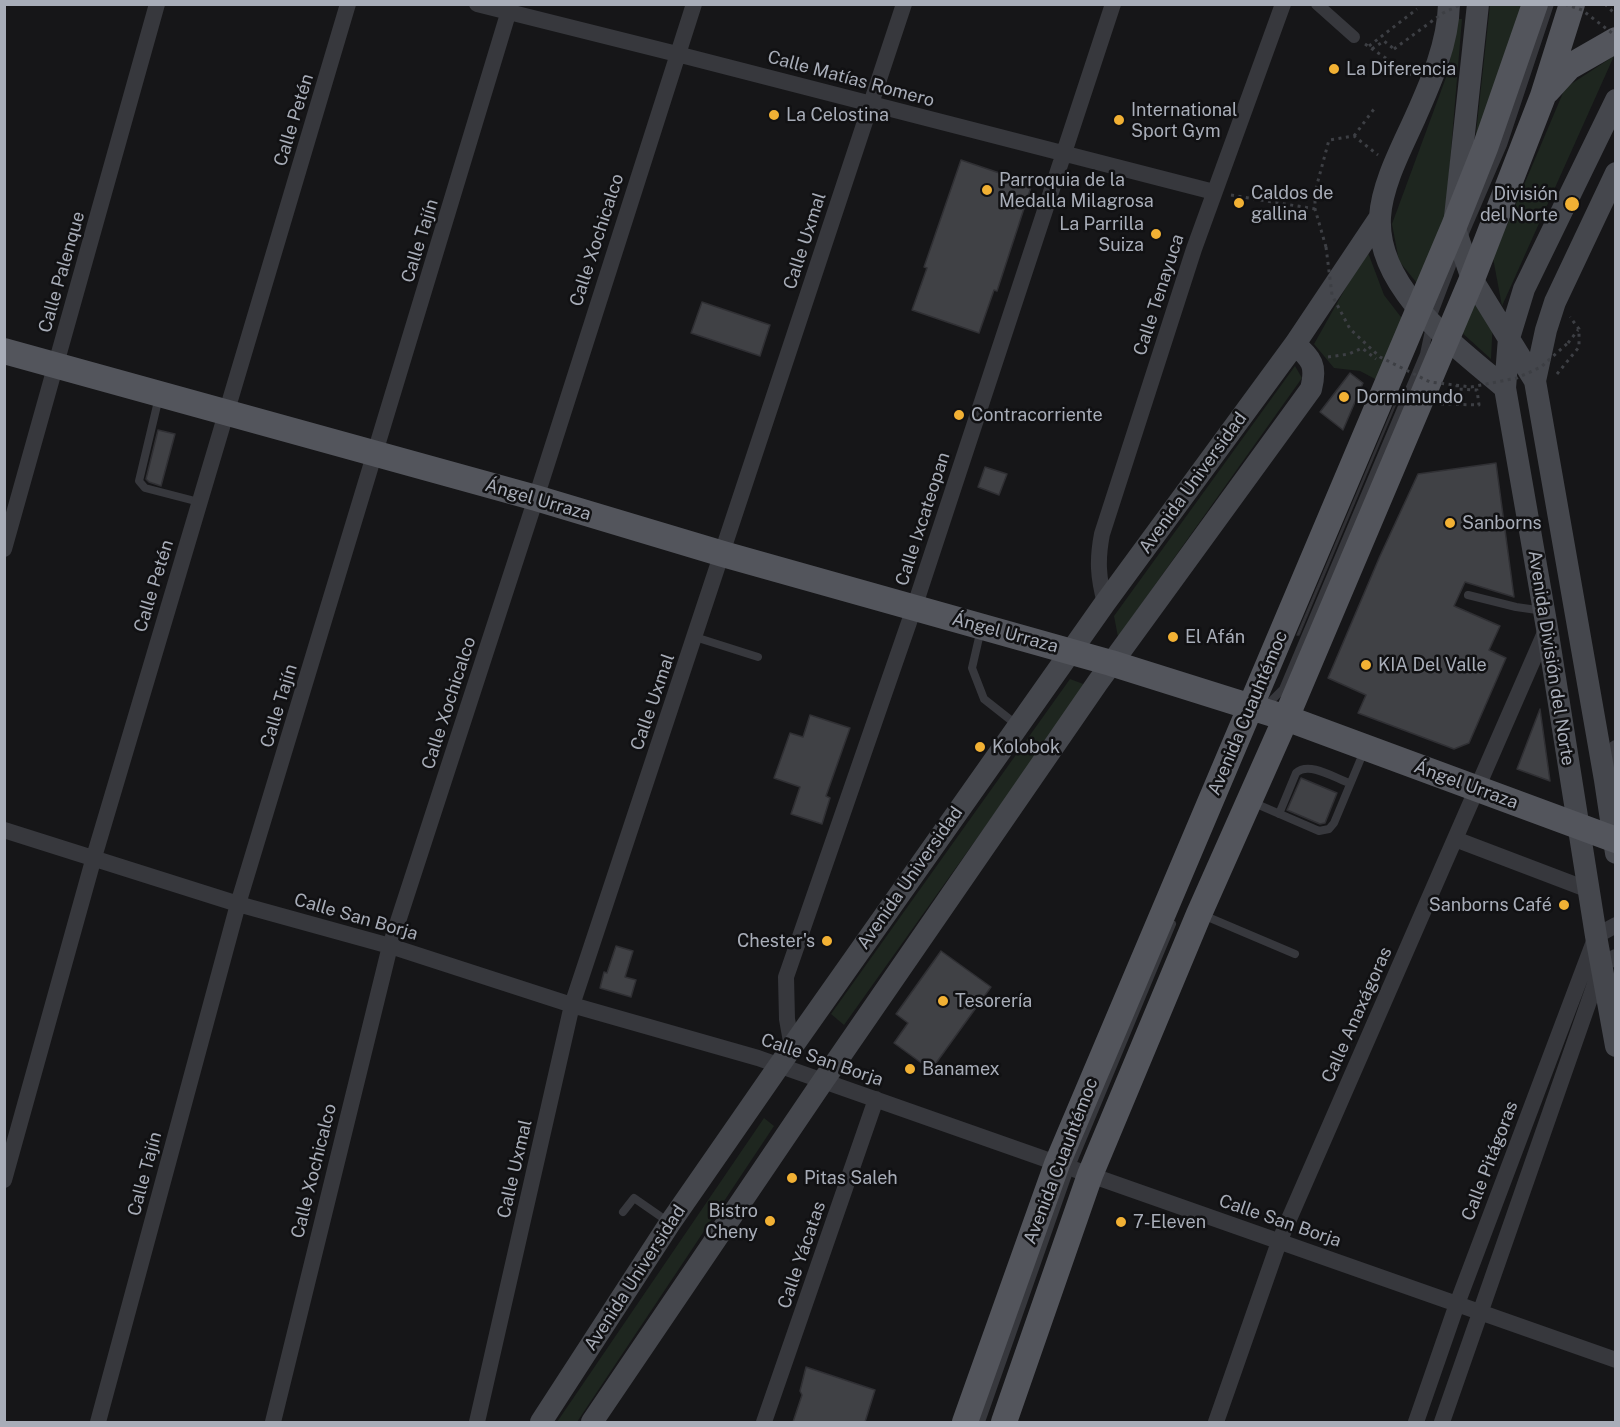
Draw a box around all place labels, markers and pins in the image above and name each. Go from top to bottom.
place label: La Diferencia [1346,58,1456,80]
marker: La Diferencia [1327,62,1341,76]
place label: International Sport Gym [1131,99,1237,142]
place label: La Celostina [786,104,889,126]
marker: La Celostina [767,108,781,122]
marker: International Sport Gym [1112,113,1126,127]
place label: Parroquia de la Medalla Milagrosa [999,169,1154,212]
place label: Caldos de gallina [1251,182,1333,224]
marker: Parroquia de la Medalla Milagrosa [980,183,994,197]
place label: División del Norte [1480,183,1558,226]
marker: División del Norte [1563,195,1581,213]
marker: Caldos de gallina [1232,196,1246,210]
place label: La Parrilla Suiza [1059,213,1144,256]
marker: La Parrilla Suiza [1149,227,1163,241]
place label: Dormimundo [1356,386,1463,408]
marker: Dormimundo [1337,390,1351,404]
place label: Contracorriente [971,404,1103,426]
marker: Contracorriente [952,408,966,422]
place label: Sanborns [1462,512,1542,534]
marker: Sanborns [1443,516,1457,530]
place label: El Afán [1185,626,1245,648]
marker: El Afán [1166,630,1180,644]
place label: KIA Del Valle [1378,654,1487,676]
marker: KIA Del Valle [1359,658,1373,672]
place label: Kolobok [992,736,1060,758]
marker: Kolobok [973,740,987,754]
place label: Sanborns Café [1429,894,1552,916]
marker: Sanborns Café [1557,898,1571,912]
place label: Chester's [737,930,815,952]
marker: Chester's [820,934,834,948]
place label: Tesorería [955,990,1032,1012]
marker: Tesorería [936,994,950,1008]
place label: Banamex [922,1058,1000,1080]
marker: Banamex [903,1062,917,1076]
place label: Pitas Saleh [804,1167,898,1189]
marker: Pitas Saleh [785,1171,799,1185]
place label: Bistro Cheny [705,1200,758,1242]
place label: 7-Eleven [1133,1211,1206,1233]
marker: Bistro Cheny [763,1214,777,1228]
marker: 7-Eleven [1114,1215,1128,1229]

